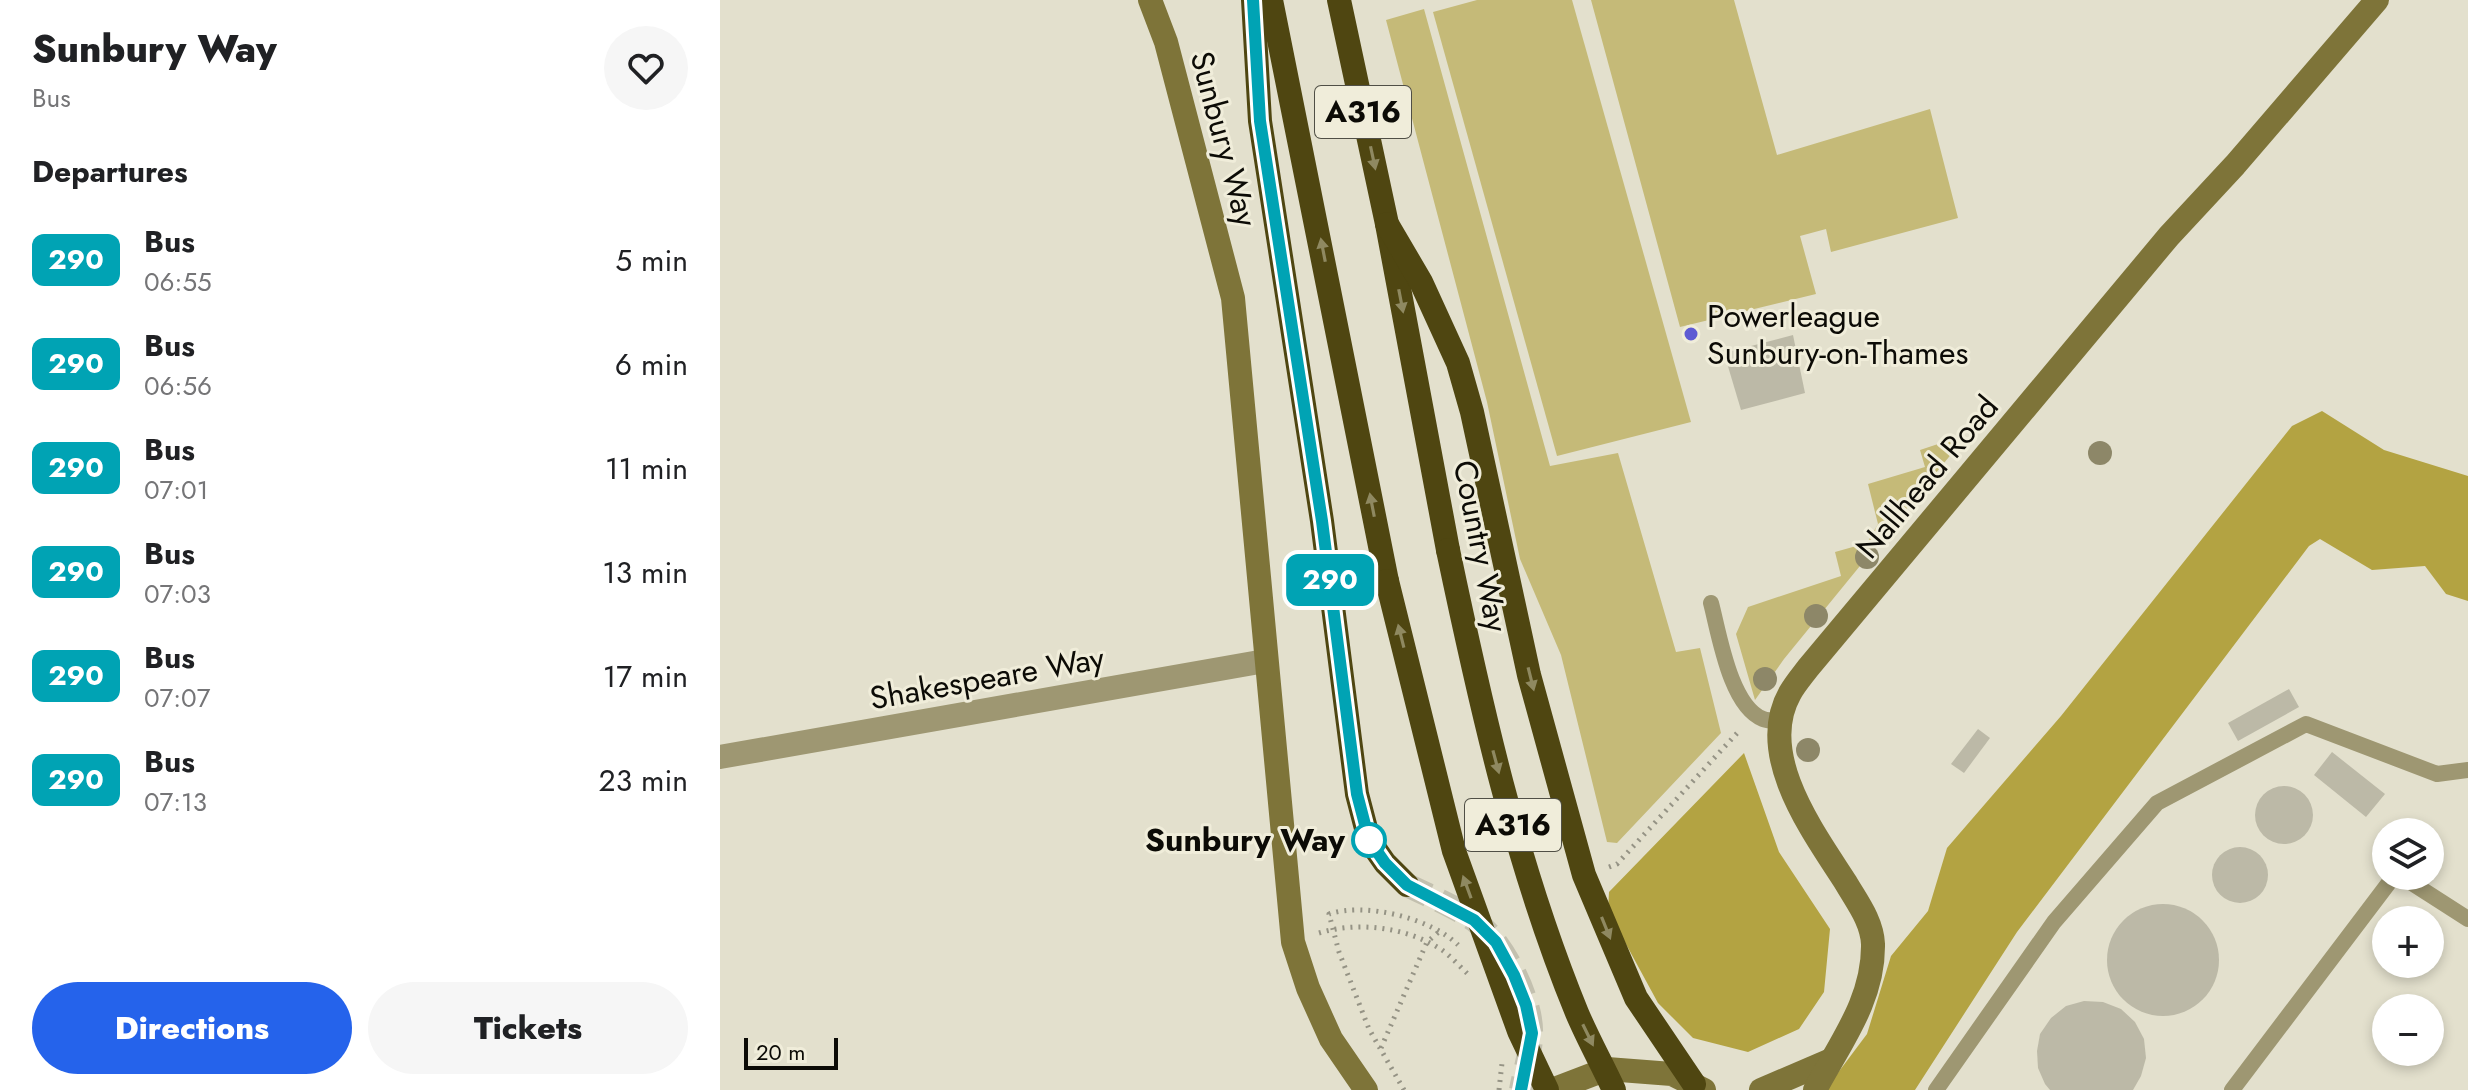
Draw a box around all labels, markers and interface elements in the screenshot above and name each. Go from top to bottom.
text: Sunbury Way [32,21,277,76]
button: heart [604,26,688,110]
street label: Sunbury Way [1179,46,1270,233]
text: Bus [32,79,71,117]
road number: A316 [1315,86,1411,138]
one-way arrow [1367,146,1380,171]
text: Departures [32,150,188,193]
text: Bus [144,220,195,263]
one-way arrow [1316,237,1328,262]
text: 290 [48,239,104,280]
text: 5 min [615,239,688,282]
text: 06:55 [144,263,212,301]
one-way arrow [1396,289,1408,314]
place label: Powerleague Sunbury-on-Thames [1707,293,1968,376]
text: Bus [144,324,195,367]
marker: Powerleague Sunbury-on-Thames [1682,325,1700,343]
text: 290 [48,343,104,384]
text: 6 min [615,343,688,386]
text: 06:56 [144,367,212,405]
street label: Nallhead Road [1845,385,2009,569]
text: Bus [144,428,195,471]
text: 290 [48,447,104,488]
text: 11 min [605,447,688,490]
street label: Country Way [1442,456,1520,637]
text: 07:01 [144,471,208,509]
one-way arrow [1366,492,1378,517]
text: Bus [144,532,195,575]
text: 290 [48,551,104,592]
text: 13 min [602,551,688,594]
line badge: 290 [1284,554,1376,606]
text: 290 [1302,559,1358,600]
text: 07:03 [144,575,211,613]
one-way arrow [1394,623,1407,648]
street label: Shakespeare Way [866,635,1109,721]
text: Bus [144,636,195,679]
text: 290 [48,655,104,696]
text: 17 min [603,655,688,698]
one-way arrow [1525,667,1538,692]
text: 07:07 [144,679,210,717]
text: Bus [144,740,195,783]
one-way arrow [1490,751,1503,775]
text: 290 [48,759,104,800]
text: 23 min [599,759,688,802]
text: 07:13 [144,783,207,821]
road number: A316 [1465,799,1561,851]
place label: Sunbury Way [1145,817,1345,863]
map controls [2372,818,2444,1066]
button: layers [2372,818,2444,890]
marker: Sunbury Way [1352,823,1386,857]
one-way arrow [1460,875,1473,899]
button: + [2372,906,2444,978]
one-way arrow [1599,916,1612,940]
button: Directions [32,982,352,1074]
button: Tickets [368,982,688,1074]
button: − [2372,994,2444,1066]
one-way arrow [1581,1023,1595,1047]
scale bar [744,1034,838,1070]
text: 20 m [756,1036,805,1068]

